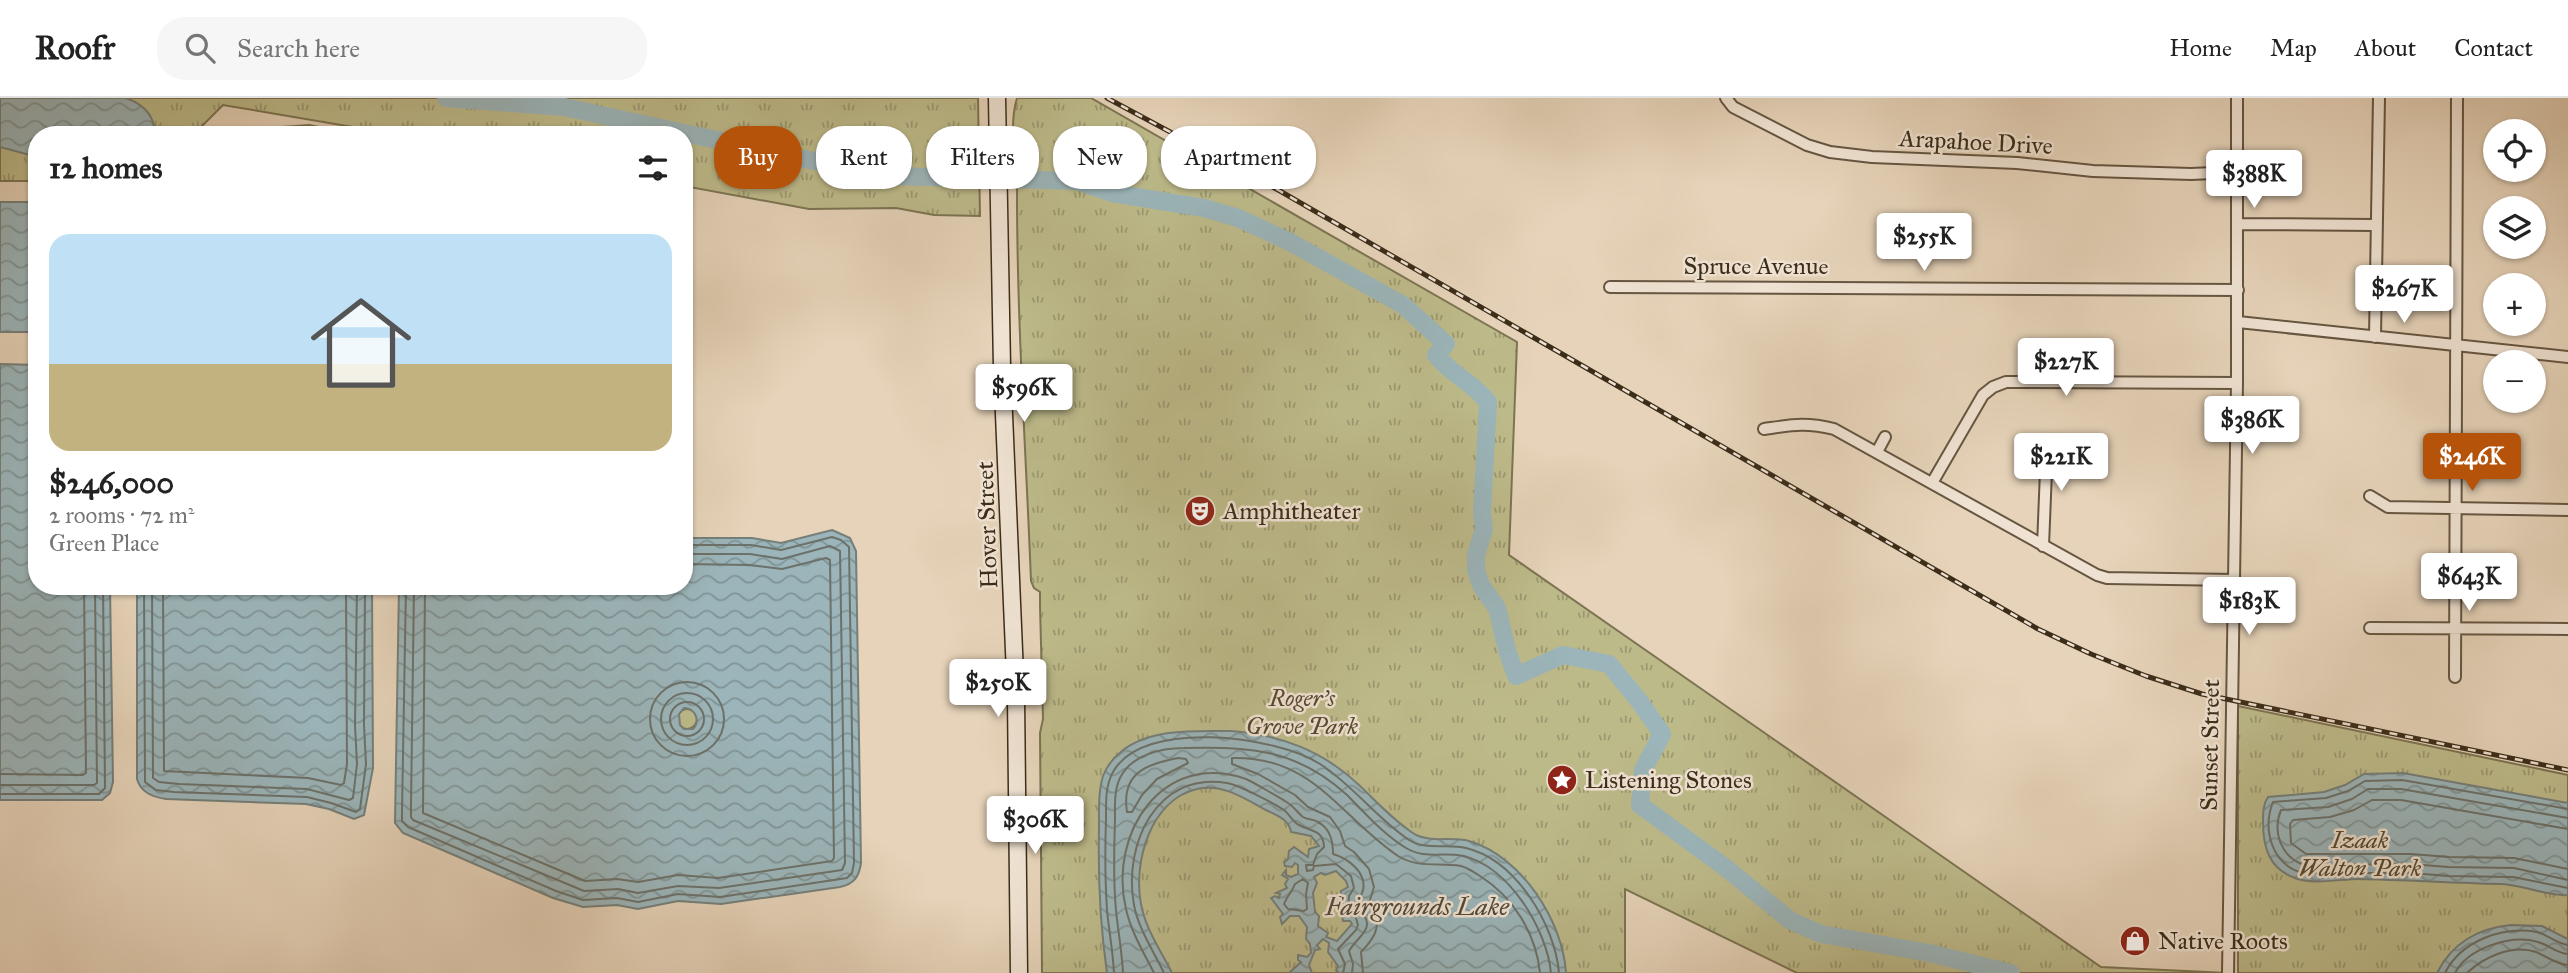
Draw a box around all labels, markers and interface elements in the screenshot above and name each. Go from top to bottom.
search box [157,17,647,80]
text: Roofr [35,28,115,68]
icon: search [181,29,219,67]
text: Search here [237,32,360,64]
text: Home [2169,33,2232,63]
text: Map [2270,33,2317,63]
text: About [2355,33,2416,63]
text: Contact [2454,33,2533,63]
map controls [2483,119,2546,413]
button: locate [2483,119,2546,182]
street label: Arapahoe Drive [1898,123,2053,161]
chip: Buy [714,126,802,189]
chip: Rent [816,126,912,189]
chip: Filters [926,126,1039,189]
chip: New [1053,126,1147,189]
chip: Apartment [1161,126,1316,189]
icon: filters [634,149,672,187]
text: 12 homes [49,150,162,186]
pin: $388K [2205,150,2303,210]
text: $388K [2222,159,2286,187]
button: layers [2483,196,2546,259]
pin: $255K [1875,214,1973,273]
text: $255K [1893,222,1955,250]
street label: Spruce Avenue [1684,251,1828,281]
pin: $267K [2355,266,2453,325]
button: + [2483,273,2546,336]
text: $267K [2371,274,2437,302]
icon: home [298,280,424,406]
pin: $227K [2017,338,2115,398]
text: $227K [2034,347,2098,375]
button: − [2483,350,2546,413]
pin: $596K [975,364,1073,424]
text: $596K [992,373,1056,401]
pin: $386K [2203,396,2301,456]
text: $386K [2220,405,2284,433]
pin: $221K [2012,434,2110,493]
pin: $246K [2423,434,2521,493]
text: $221K [2030,442,2092,470]
text: $246K [2439,442,2505,470]
street label: Hover Street [970,460,1004,589]
text: $246,000 [49,465,174,501]
theatre icon: Amphitheater [1183,494,1217,528]
place label: Amphitheater [1222,496,1360,526]
text: 2 rooms · 72 m² [49,501,194,529]
text: Green Place [49,529,159,557]
pin: $643K [2420,554,2518,613]
text: $643K [2437,562,2501,590]
pin: $183K [2200,578,2298,637]
text: $183K [2219,586,2279,614]
pin: $250K [949,660,1047,719]
text: $250K [965,668,1031,696]
street label: Sunset Street [2194,678,2226,811]
park label: Roger's Grove Park [1246,683,1358,741]
place icon: Listening Stones [1545,763,1579,797]
place label: Listening Stones [1585,765,1752,795]
pin: $306K [986,796,1084,856]
text: $306K [1003,805,1067,833]
park label: Izaak Walton Park [2299,825,2422,883]
water label: Fairgrounds Lake [1324,890,1510,922]
shop icon: Native Roots [2118,924,2152,958]
place label: Native Roots [2158,926,2288,956]

